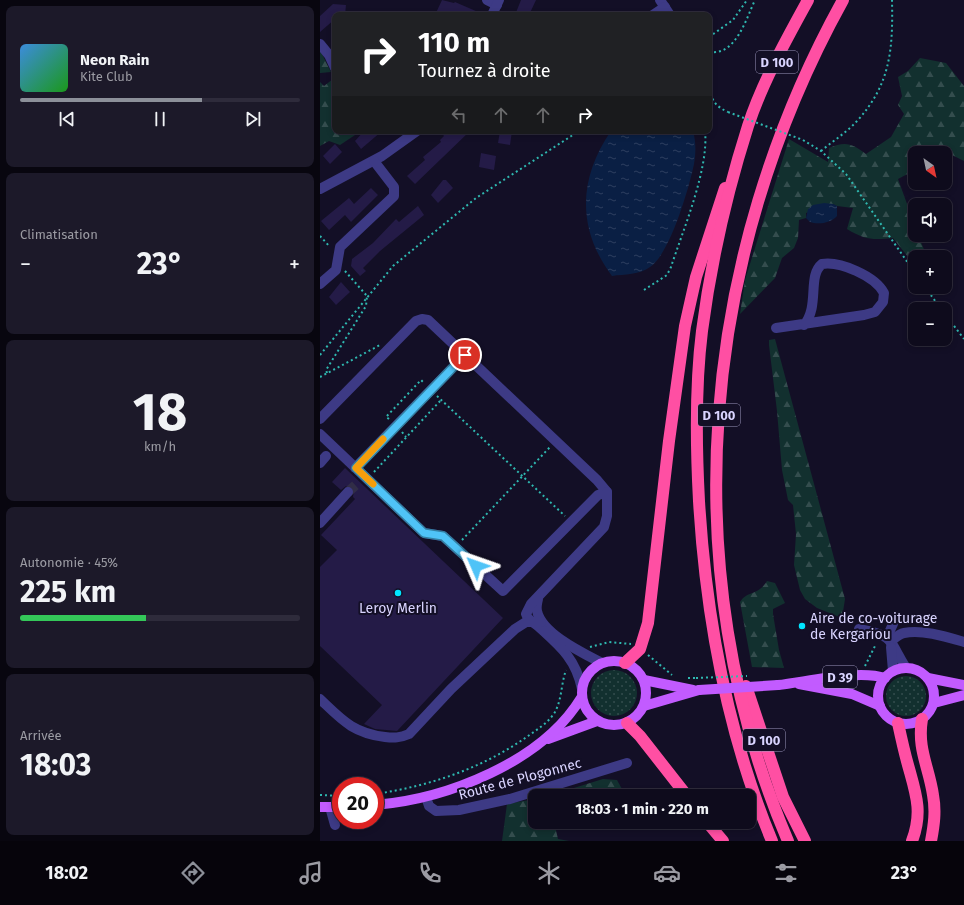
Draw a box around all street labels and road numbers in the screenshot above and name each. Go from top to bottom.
road number: D 100 [756,51,798,73]
road number: D 100 [698,404,740,426]
road number: D 39 [823,666,857,688]
road number: D 100 [743,729,785,751]
street label: Route de Plogonnec [457,754,584,804]

